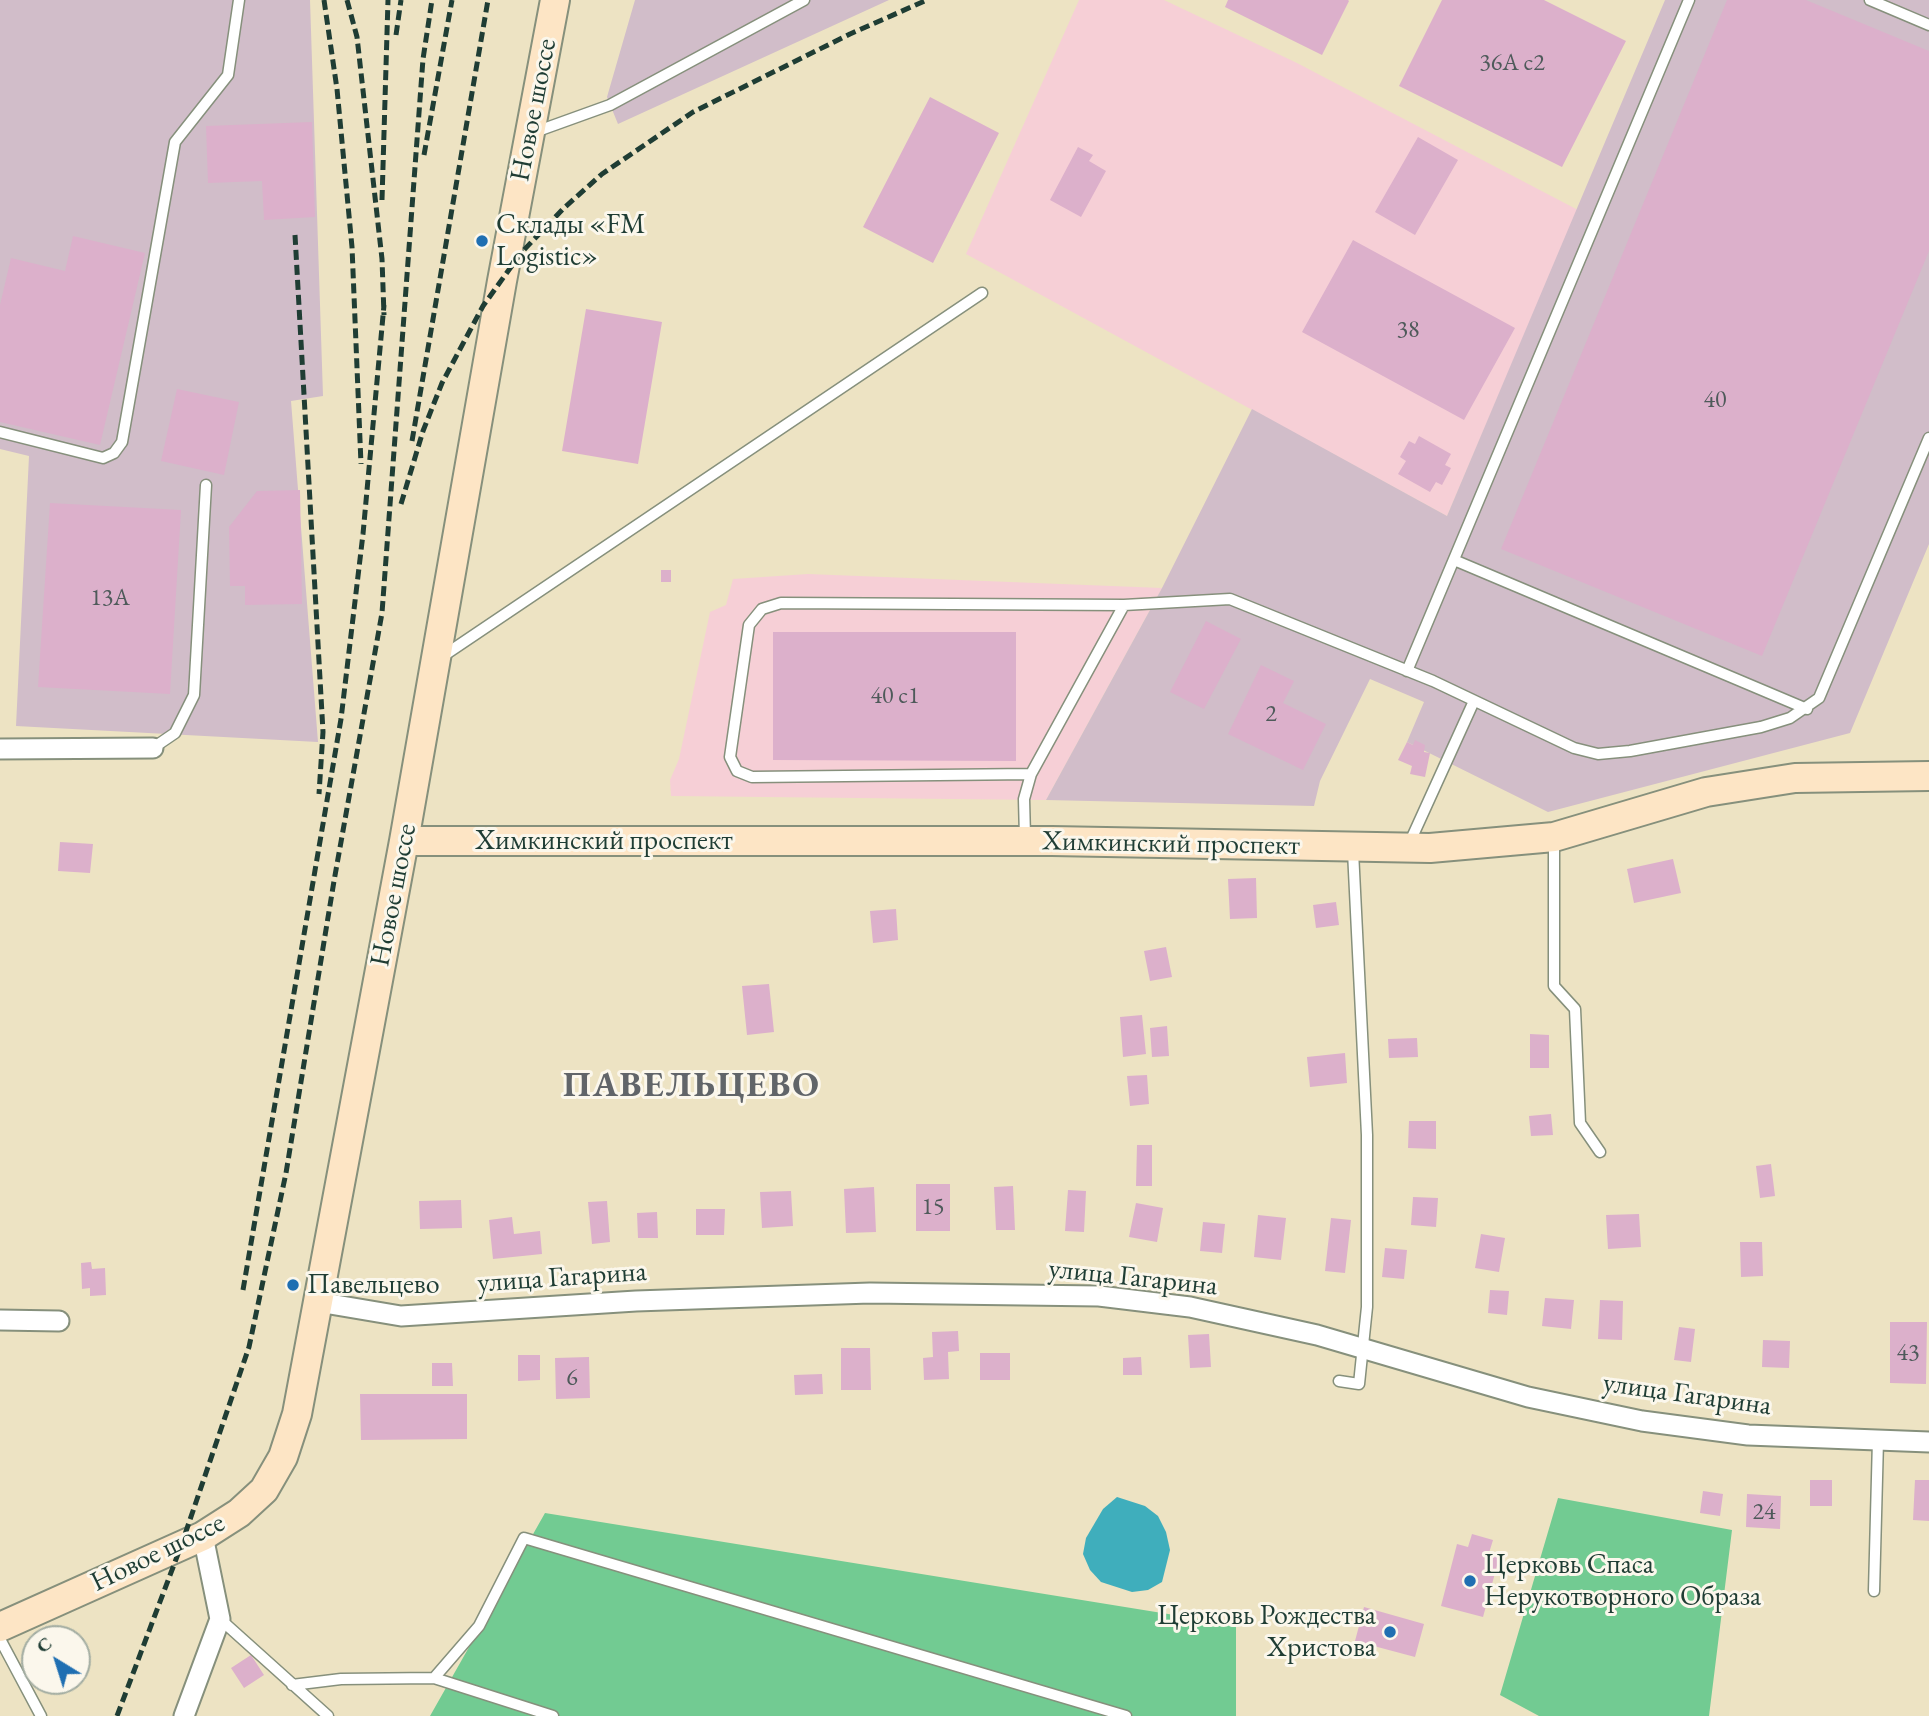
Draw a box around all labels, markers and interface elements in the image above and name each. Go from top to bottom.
street label: Новое шоссе [504,36,564,184]
house number: 36А с2 [1479,49,1545,77]
place label: Склады «FM Logistic» [496,208,646,274]
marker: Склады «FM Logistic» [474,233,490,249]
house number: 38 [1396,316,1420,344]
house number: 40 [1703,386,1727,414]
house number: 13А [90,584,130,612]
house number: 40 с1 [870,682,920,710]
house number: 2 [1265,700,1277,728]
street label: Новое шоссе [364,821,424,969]
street label: Химкинский проспект [475,824,733,858]
street label: Химкинский проспект [1042,825,1300,863]
district label: ПАВЕЛЬЦЕВО [564,1065,820,1107]
house number: 15 [921,1193,945,1221]
street label: улица Гагарина [1047,1252,1219,1304]
street label: улица Гагарина [476,1255,648,1301]
place label: Павельцево [307,1268,440,1302]
marker: Павельцево [285,1277,301,1293]
house number: 43 [1896,1339,1920,1367]
house number: 6 [566,1364,578,1392]
street label: улица Гагарина [1601,1367,1773,1423]
house number: 24 [1752,1498,1776,1526]
street label: Новое шоссе [86,1506,230,1600]
place label: Церковь Спаса Нерукотворного Образа [1484,1548,1761,1614]
marker: Церковь Спаса Нерукотворного Образа [1462,1573,1478,1589]
place label: Церковь Рождества Христова [1157,1599,1376,1665]
marker: Церковь Рождества Христова [1382,1624,1398,1640]
north arrow [21,1625,91,1695]
text: С [31,1631,57,1659]

